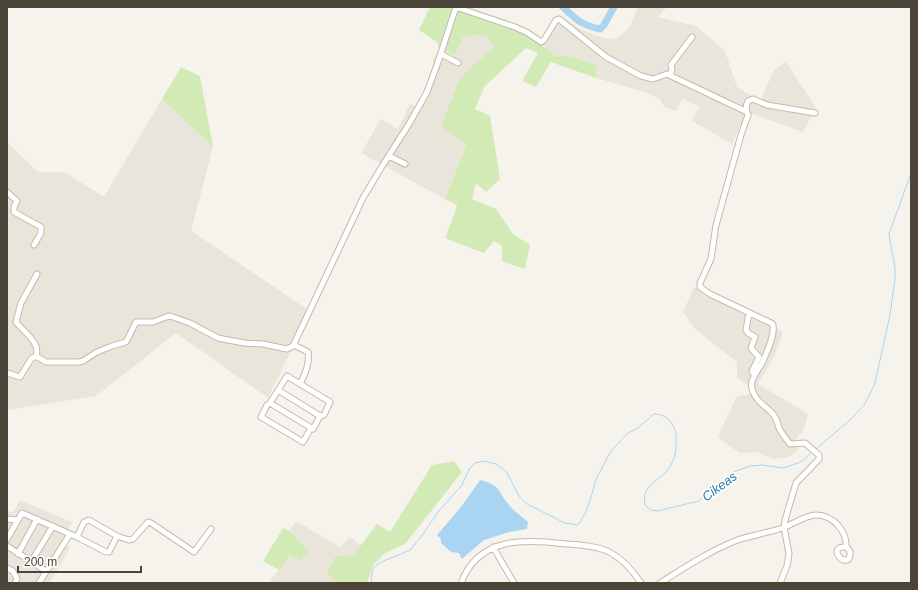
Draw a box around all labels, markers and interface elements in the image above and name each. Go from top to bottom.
water label: Cikeas [699,468,740,504]
scale bar [18,548,141,574]
text: 200 m [24,555,57,569]

